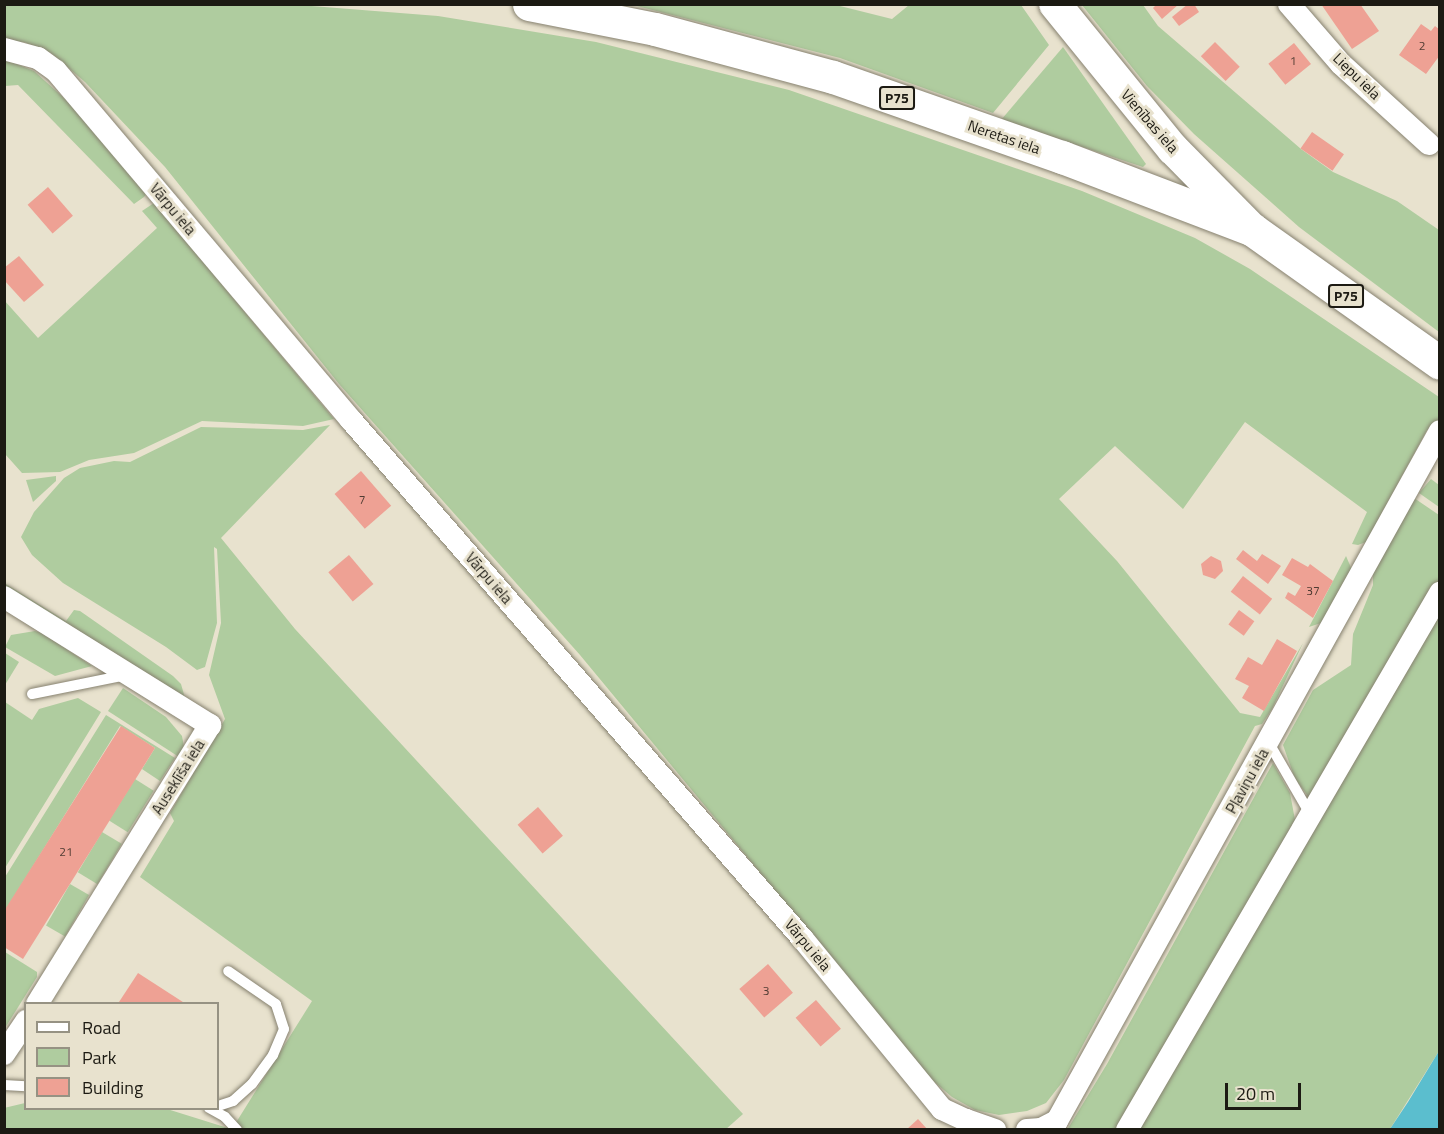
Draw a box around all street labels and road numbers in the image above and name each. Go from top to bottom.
street label: Liepu iela [1330,49,1384,103]
street label: Vienības iela [1117,85,1183,157]
road number: P75 [879,87,915,109]
street label: Neretas iela [966,116,1042,158]
street label: Vārpu iela [146,179,200,239]
road number: P75 [1328,285,1364,307]
street label: Vārpu iela [462,549,516,607]
street label: Auseklīša iela [148,736,208,818]
street label: Pļaviņu iela [1222,745,1272,817]
street label: Vārpu iela [781,915,835,975]

